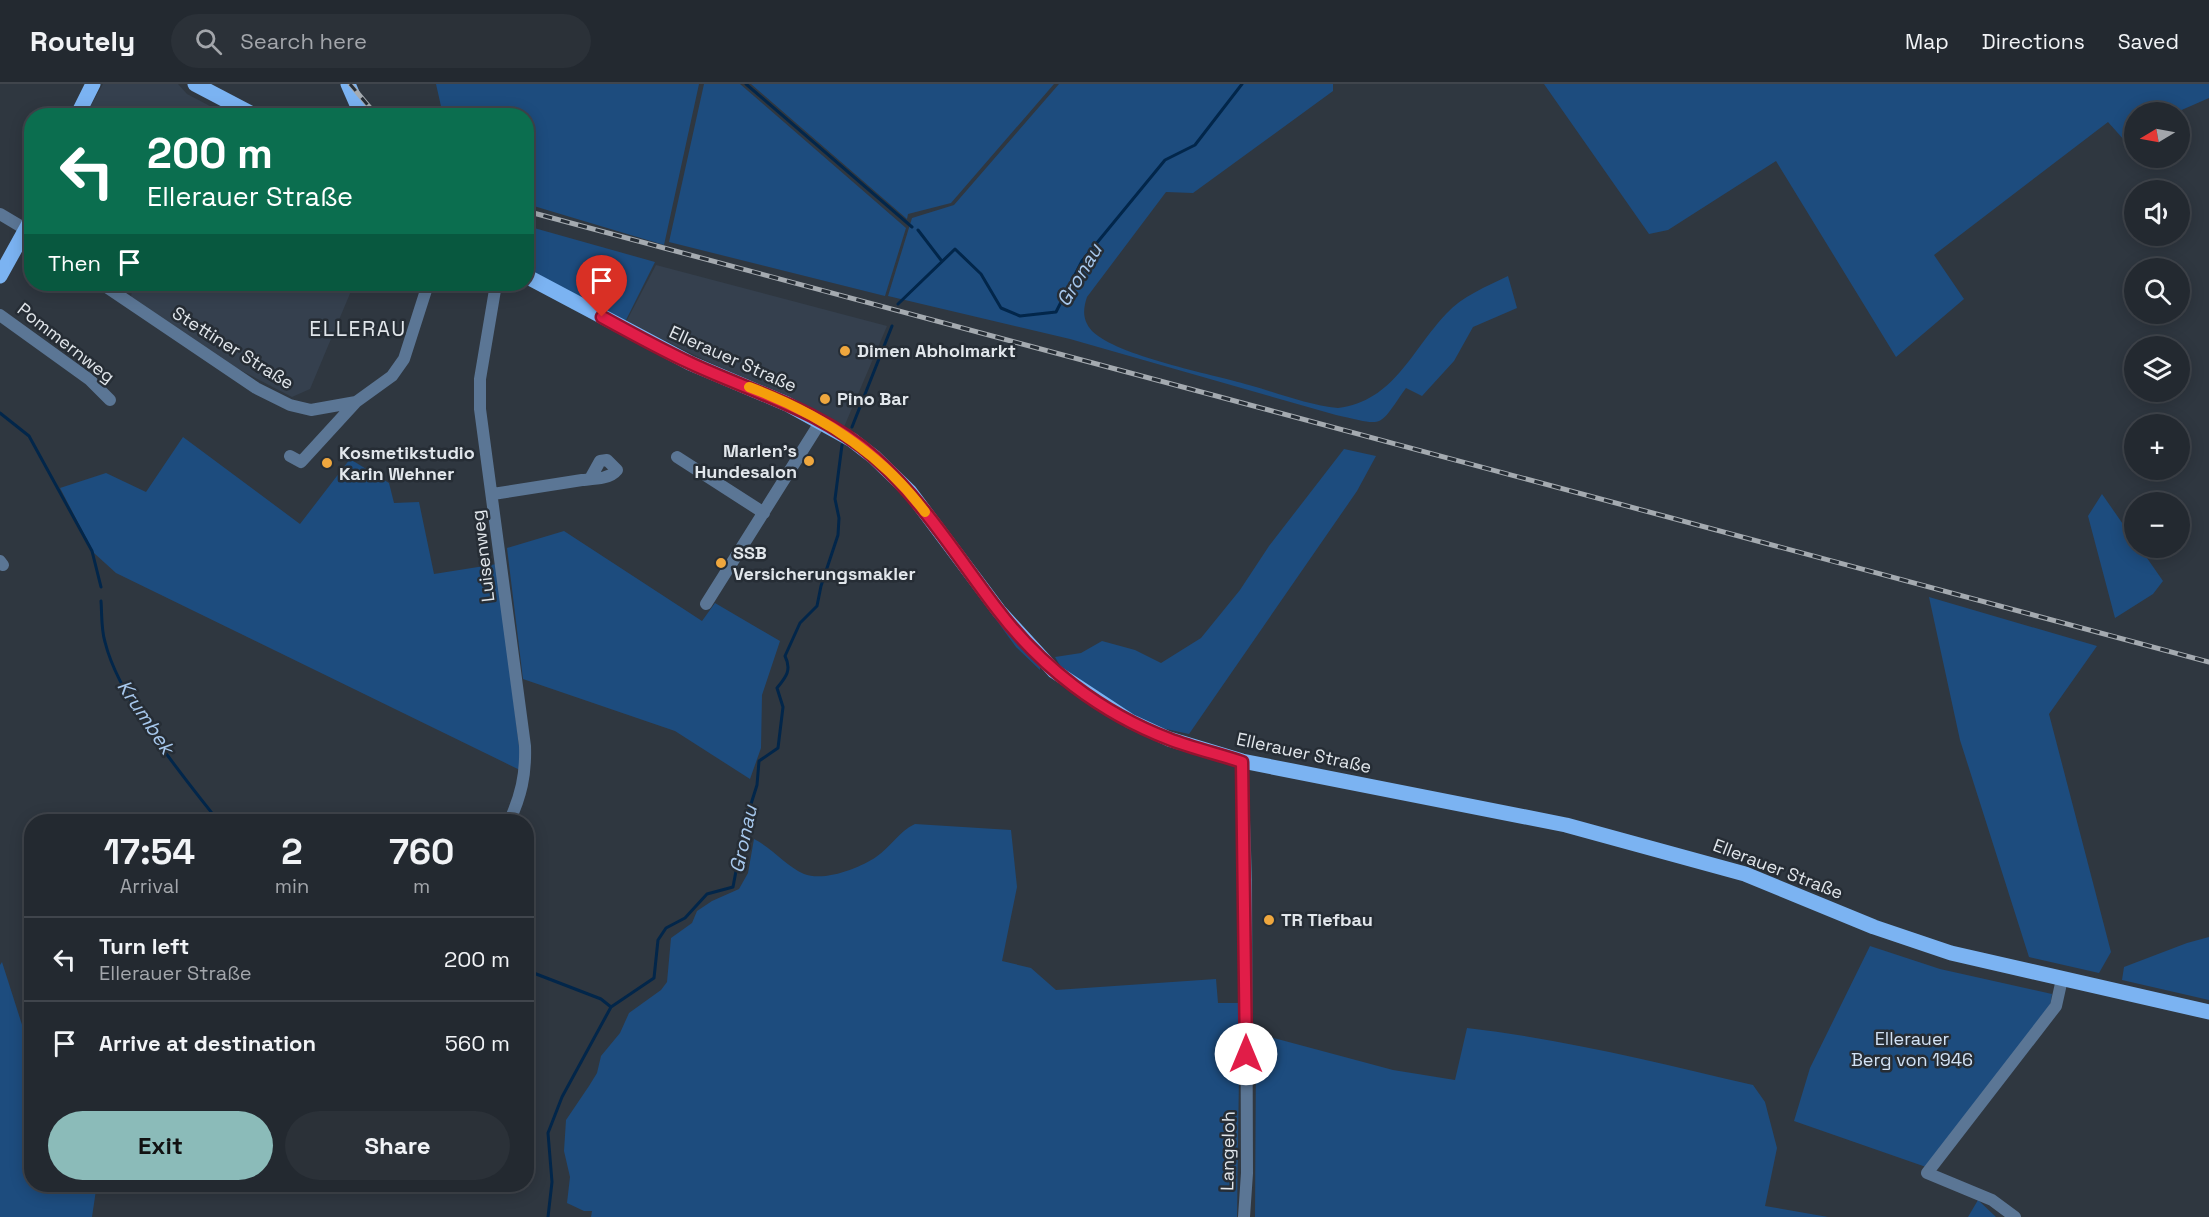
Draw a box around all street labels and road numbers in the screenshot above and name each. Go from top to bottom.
street label: Pommernweg [13,297,120,388]
street label: Stettiner Straße [168,301,298,394]
street label: Ellerauer Straße [666,320,801,397]
street label: Luisenweg [465,509,500,603]
street label: Ellerauer Straße [1235,727,1374,778]
street label: Ellerauer Straße [1710,833,1846,904]
street label: Langeloh [1215,1111,1240,1191]

